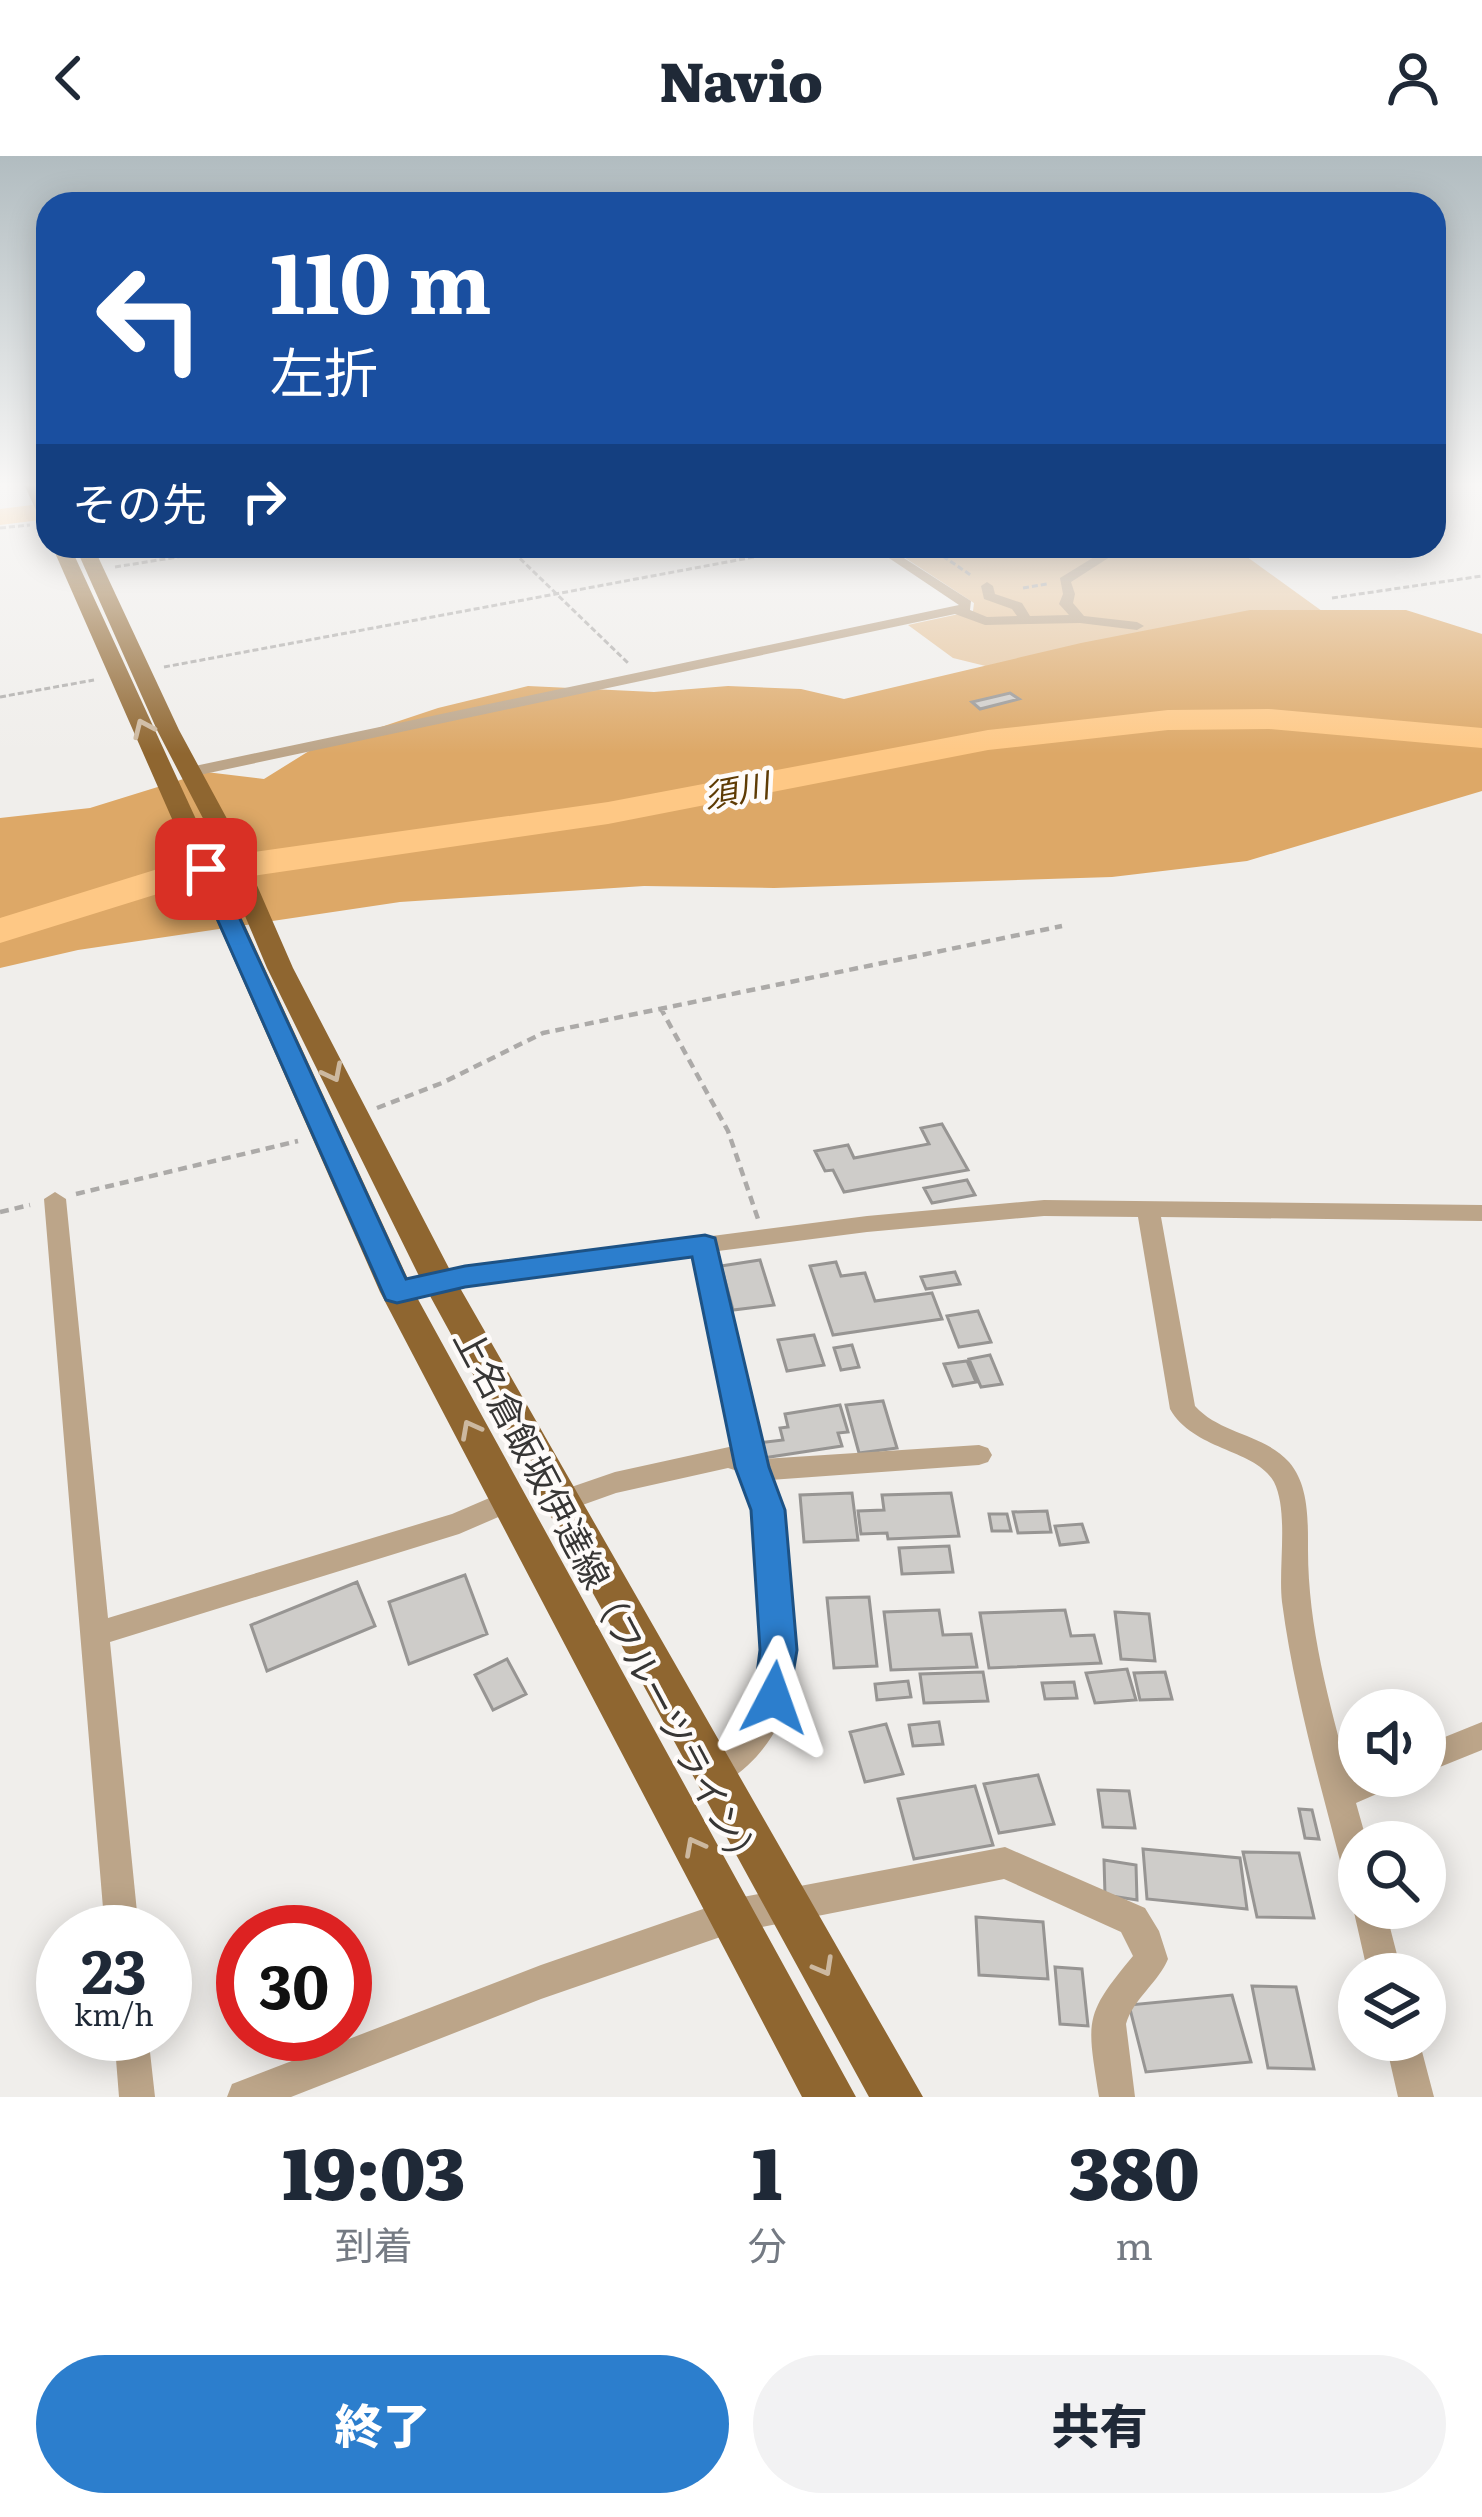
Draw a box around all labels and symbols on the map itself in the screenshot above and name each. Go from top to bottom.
one-way arrow [134,719,158,740]
water label: 須川 [699,757,776,818]
pin [155,818,257,920]
one-way arrow [319,1060,342,1082]
street label: 上名倉飯坂伊達線（フルーツライン） [443,1318,777,1882]
one-way arrow [461,1420,484,1441]
position arrow [711,1635,837,1761]
one-way arrow [685,1838,708,1859]
speed limit sign: 30 [216,1905,372,2061]
one-way arrow [809,1954,832,1976]

